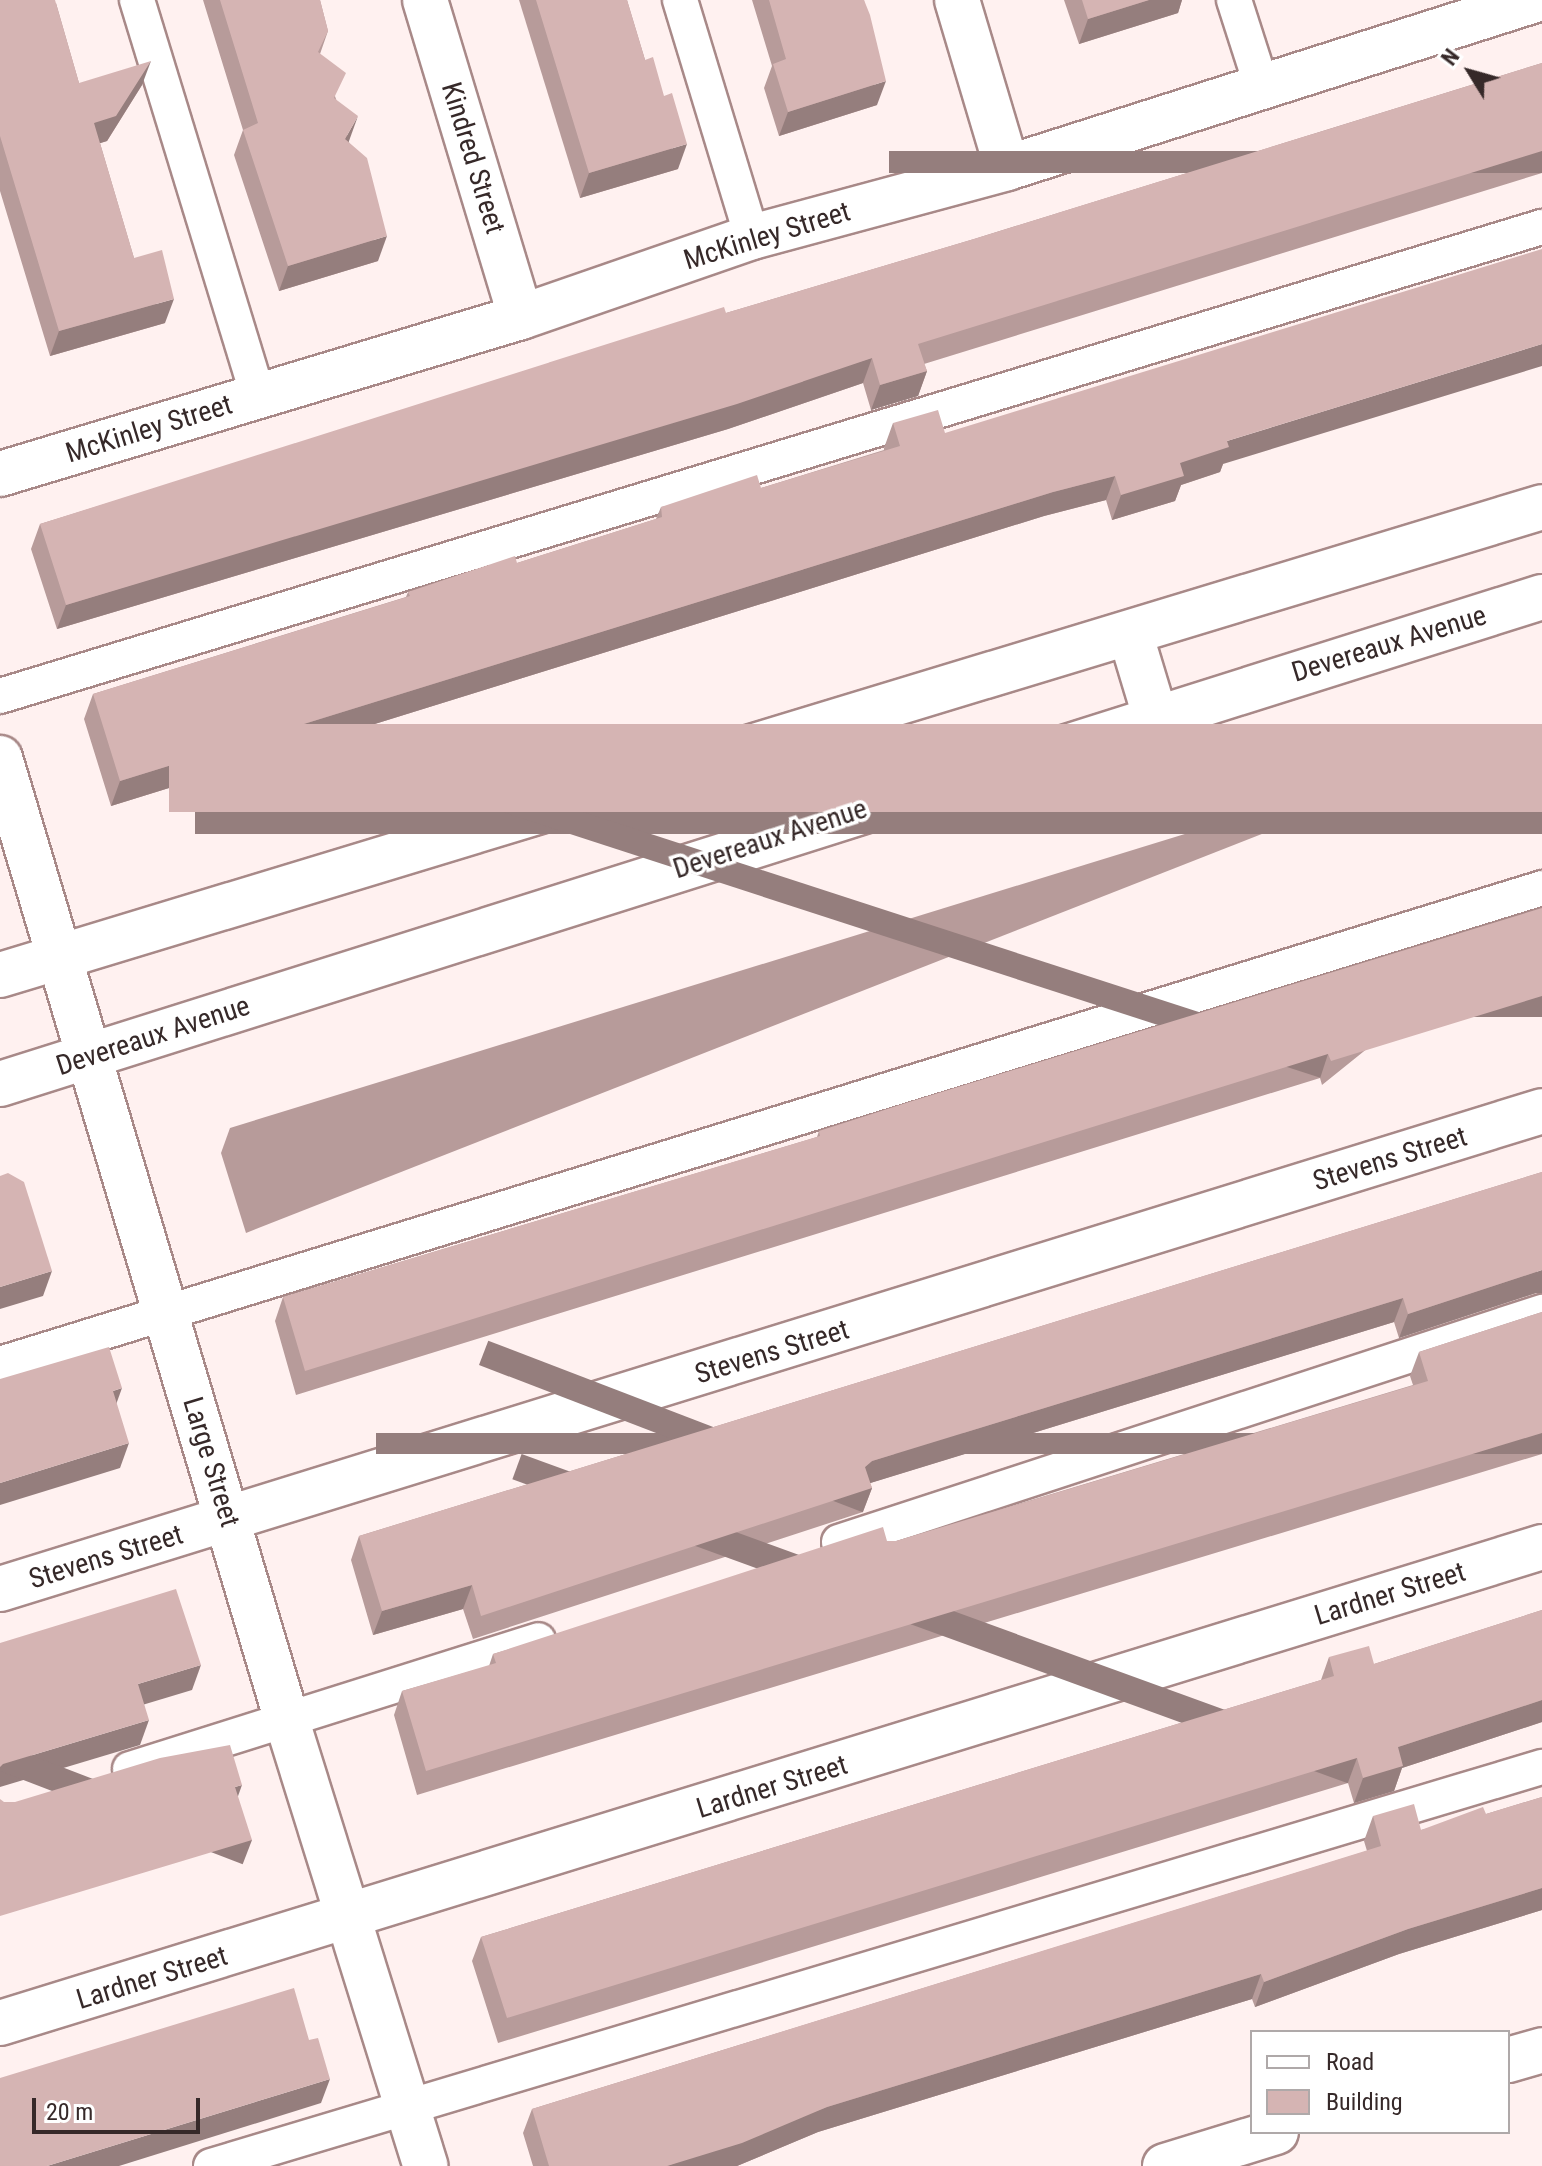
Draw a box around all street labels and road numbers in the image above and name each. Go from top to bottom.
street label: Kindred Street [434,78,512,238]
street label: McKinley Street [680,195,854,277]
street label: McKinley Street [62,388,236,470]
street label: Devereaux Avenue [1288,598,1490,690]
street label: Devereaux Avenue [669,792,871,886]
street label: Devereaux Avenue [52,989,254,1083]
street label: Stevens Street [1309,1120,1471,1198]
street label: Stevens Street [691,1313,853,1391]
street label: Large Street [175,1393,247,1531]
street label: Stevens Street [25,1518,187,1596]
street label: Lardner Street [1310,1555,1470,1633]
street label: Lardner Street [692,1748,852,1826]
street label: Lardner Street [72,1939,232,2017]

